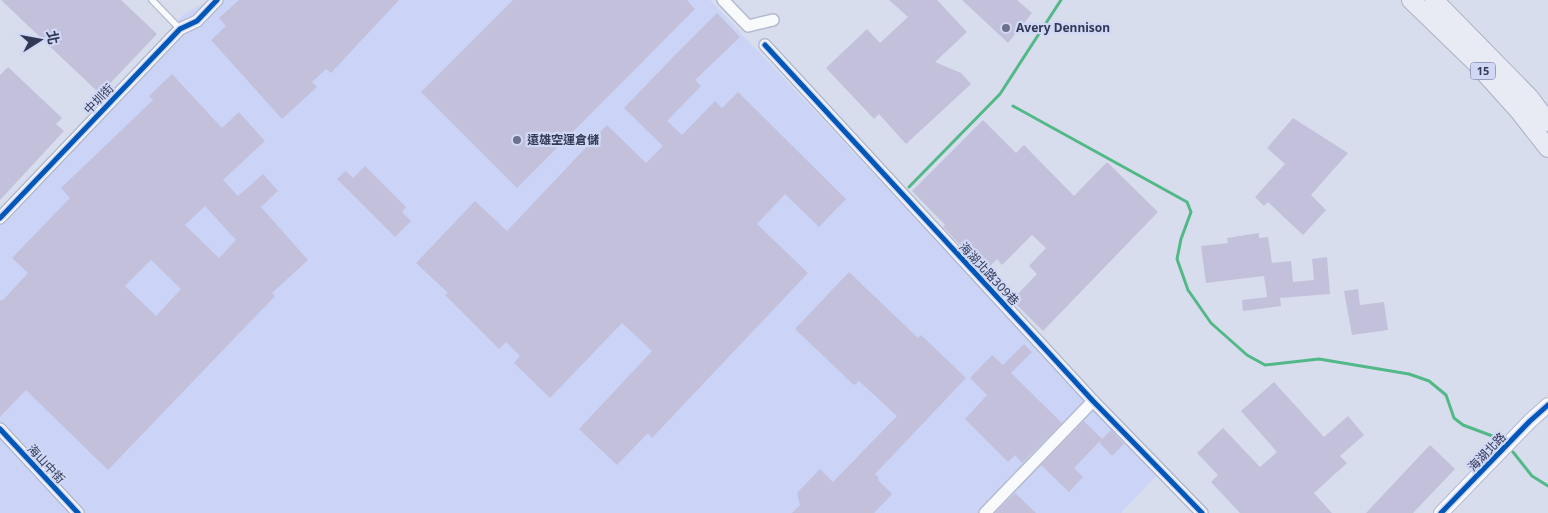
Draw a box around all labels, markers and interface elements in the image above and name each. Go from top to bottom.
north arrow [15,15,65,65]
place label: Avery Dennison [1016,19,1110,36]
marker: Avery Dennison [1000,22,1012,34]
text: 北 [43,29,64,46]
road number: 15 [1470,62,1496,80]
street label: 中圳街 [80,80,117,118]
place label: 遠雄空運倉儲 [527,131,599,148]
marker: 遠雄空運倉儲 [511,134,523,146]
street label: 海湖北路309巷 [956,238,1023,309]
street label: 海湖北路 [1464,428,1509,475]
street label: 海山中街 [24,440,69,487]

